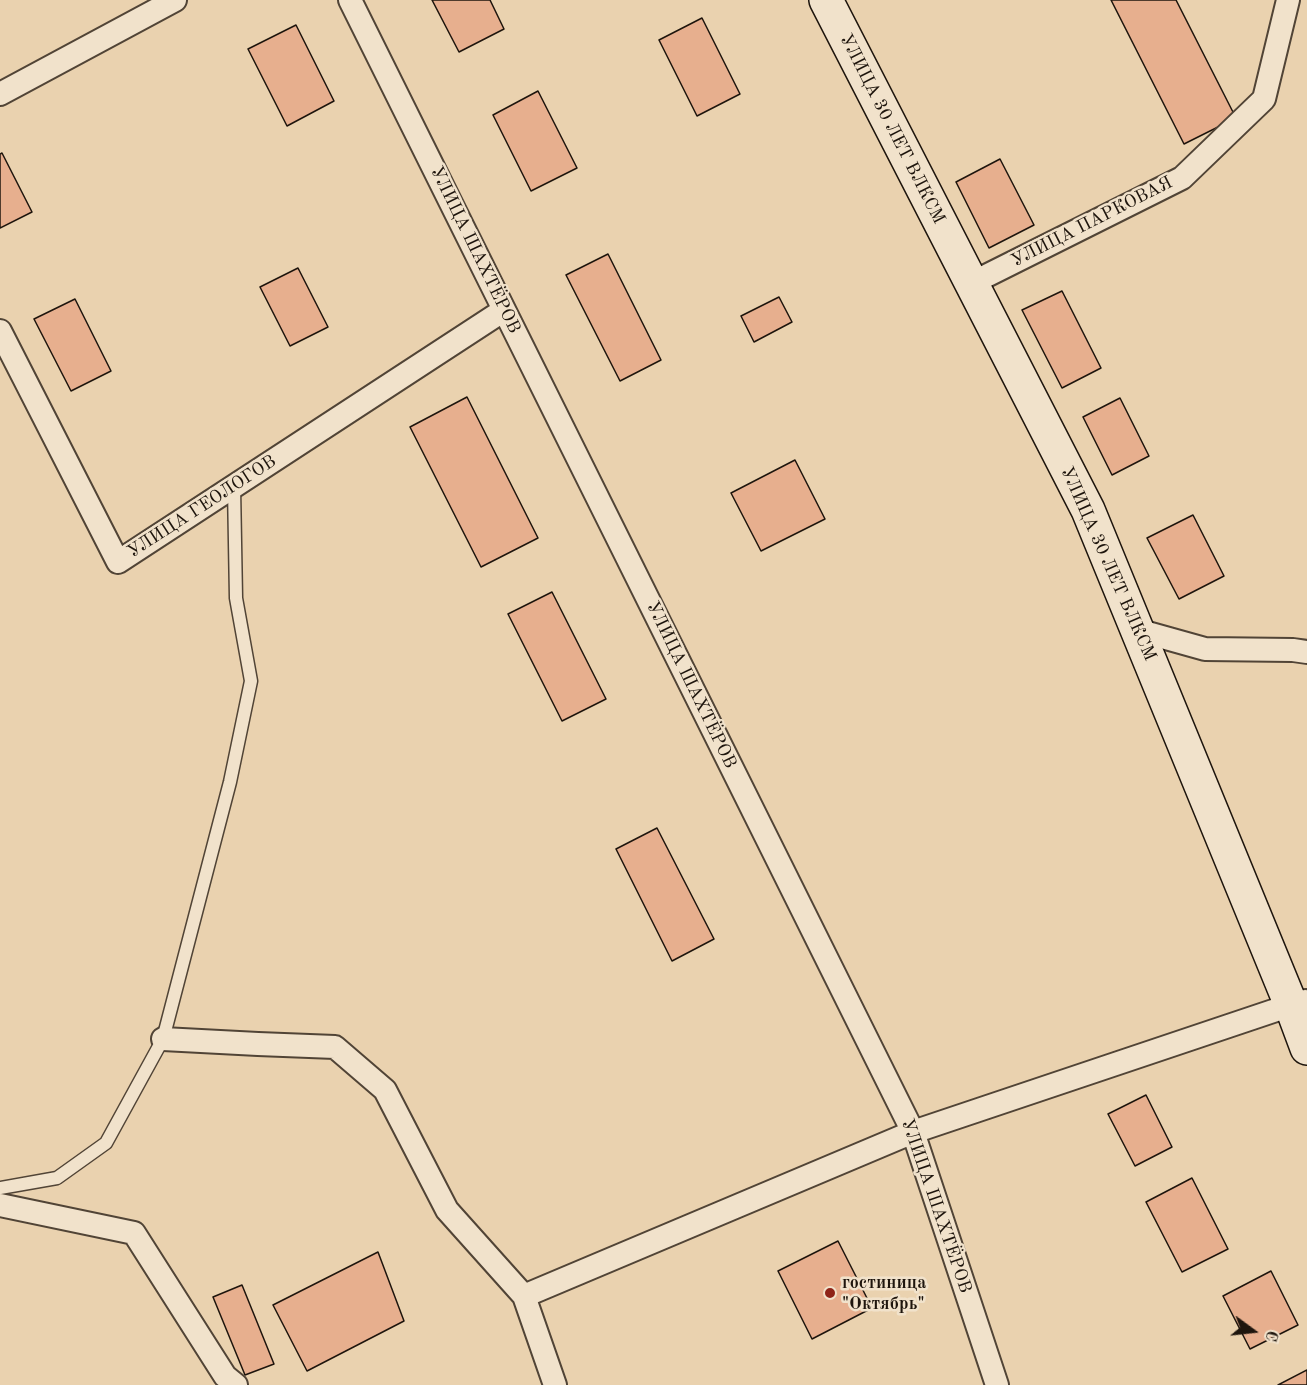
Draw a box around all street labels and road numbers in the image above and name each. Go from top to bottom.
street label: УЛИЦА 30 ЛЕТ ВЛКСМ [835,30,949,228]
street label: УЛИЦА ШАХТЁРОВ [425,163,525,337]
street label: УЛИЦА ПАРКОВАЯ [1008,172,1176,272]
street label: УЛИЦА ГЕОЛОГОВ [124,451,280,563]
street label: УЛИЦА 30 ЛЕТ ВЛКСМ [1055,464,1161,664]
street label: УЛИЦА ШАХТЁРОВ [641,598,741,772]
street label: УЛИЦА ШАХТЁРОВ [896,1116,976,1296]

